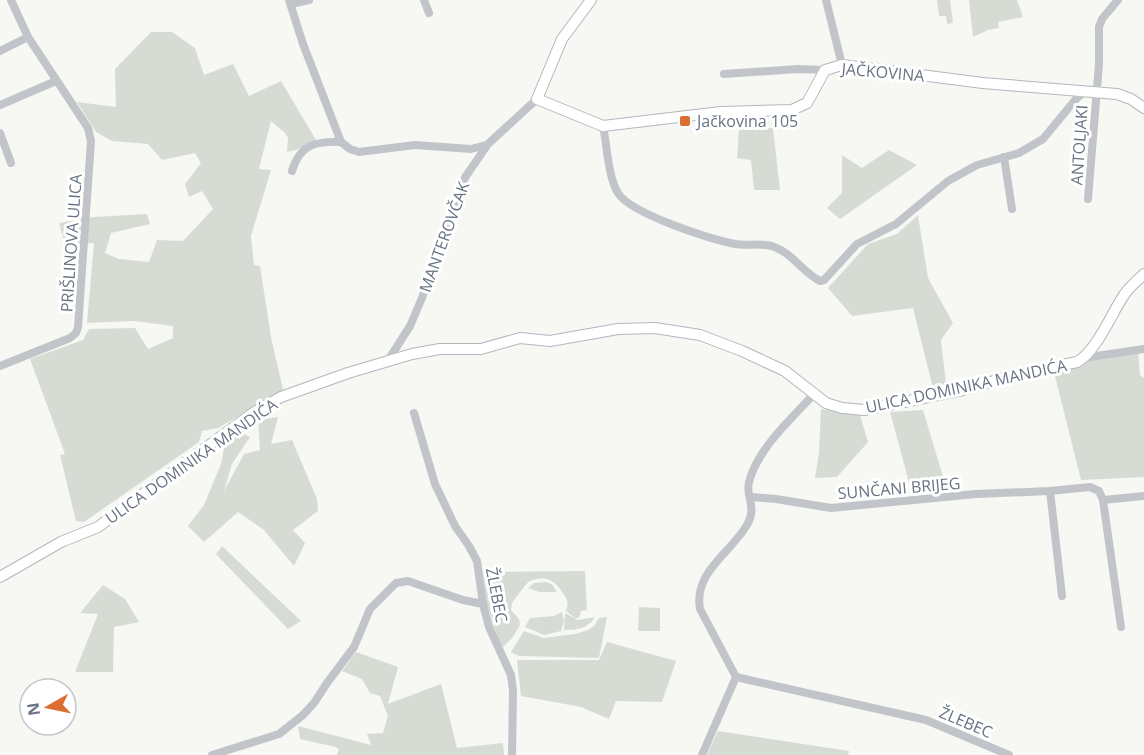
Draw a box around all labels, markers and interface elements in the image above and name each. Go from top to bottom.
street label: JAČKOVINA [839,57,926,87]
street label: ANTOLJAKI [1065,104,1093,186]
place label: Jačkovina 105 [695,110,798,132]
marker: Jačkovina 105 [678,114,692,128]
street label: PRIŠLINOVA ULICA [55,172,87,313]
street label: MANTEROVČAK [414,178,474,295]
street label: ULICA DOMINIKA MANDIĆA [863,354,1069,418]
street label: ULICA DOMINIKA MANDIĆA [101,393,282,529]
street label: SUNČANI BRIJEG [837,472,961,504]
street label: ŽLEBEC [481,566,513,624]
north arrow [18,677,78,737]
text: N [21,701,45,717]
street label: ŽLEBEC [936,701,996,743]

